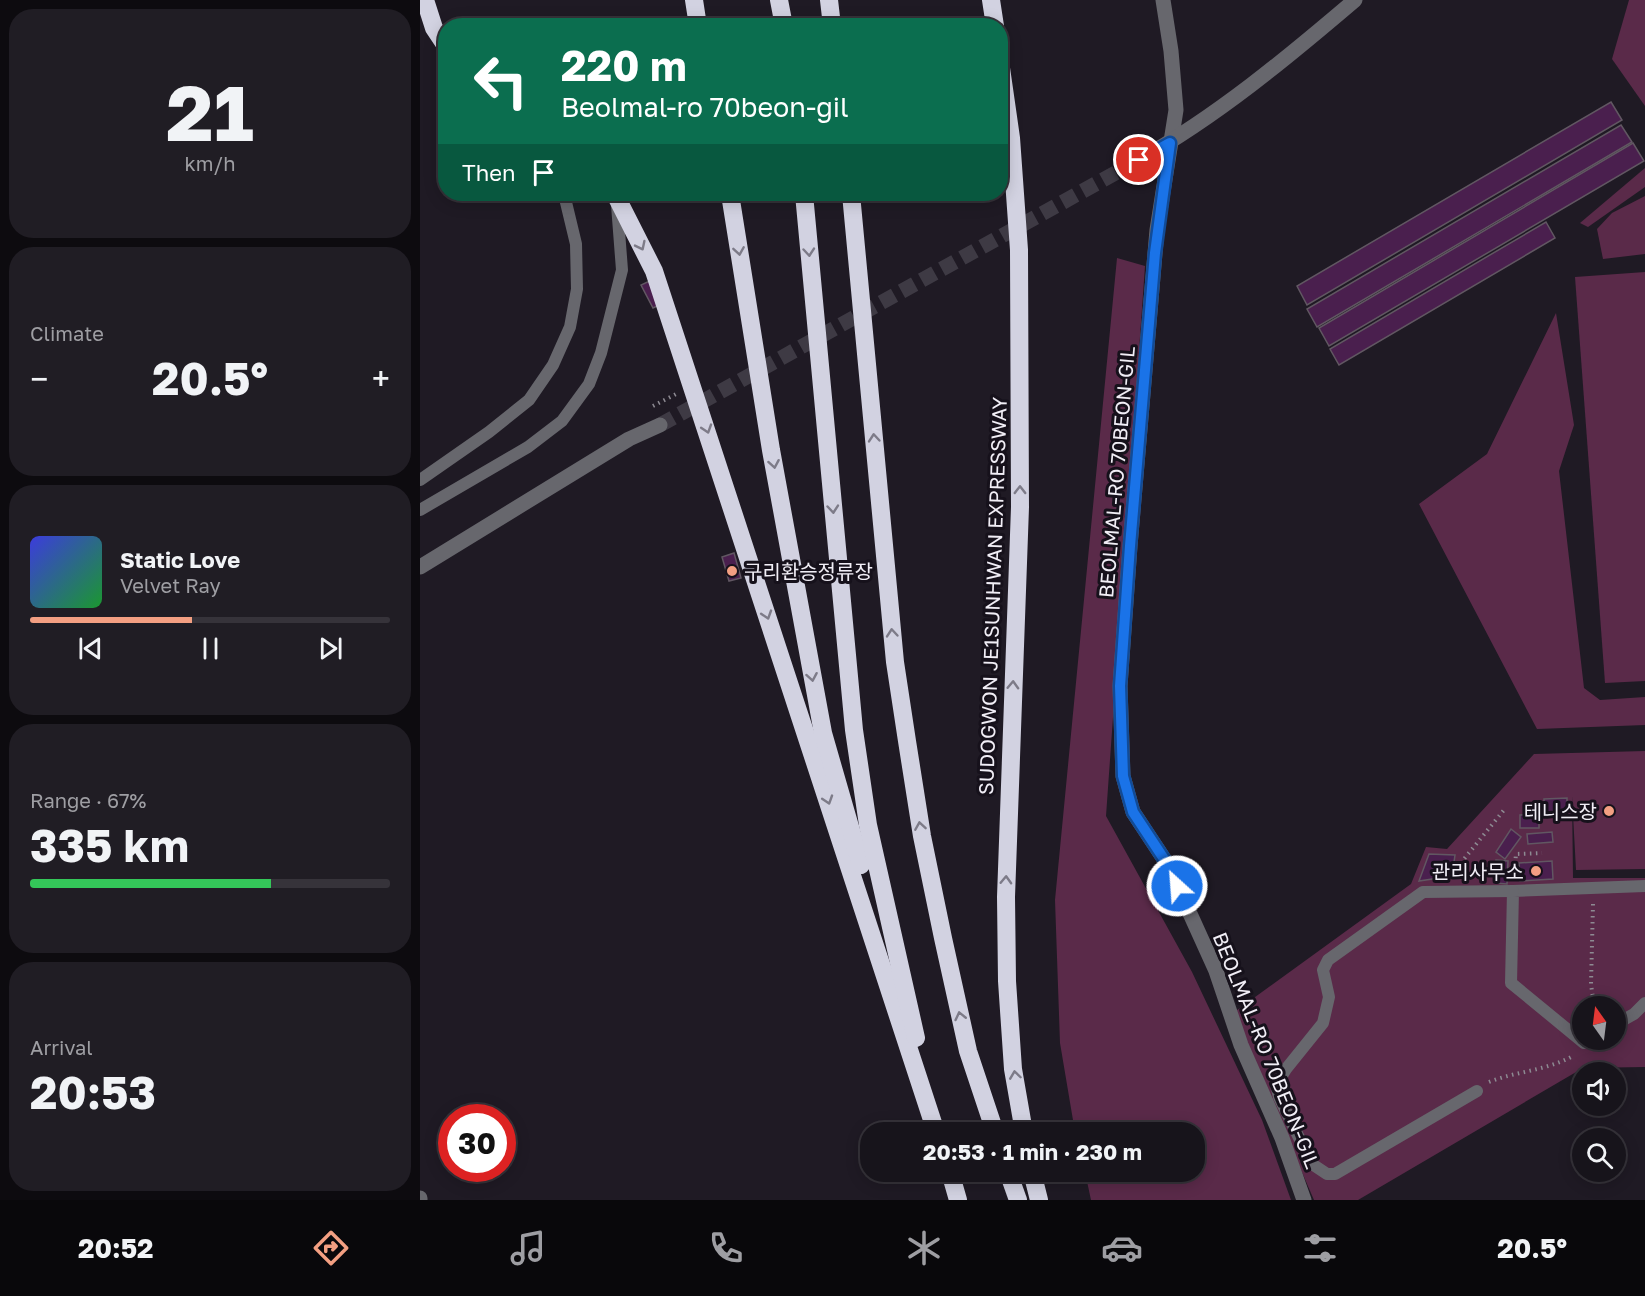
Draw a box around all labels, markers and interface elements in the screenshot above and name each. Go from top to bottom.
text: 220 m [561,40,687,90]
icon: left [462,42,540,120]
text: 21 [166,65,254,158]
text: Beolmal-ro 70beon-gil [561,91,849,123]
pin [1113,134,1164,185]
icon: arrive [1122,143,1155,176]
text: km/h [185,151,235,175]
icon: arrive [527,156,560,189]
text: Then [462,159,515,186]
one-way arrow [634,239,646,250]
one-way arrow [733,247,745,256]
one-way arrow [803,247,816,256]
text: Climate [30,321,104,345]
street label: BEOLMAL-RO 70BEON-GIL [1093,345,1139,599]
text: 20.5° [152,351,268,405]
text: − [30,359,48,398]
text: + [372,359,390,398]
street label: SUDOGWON JE1SUNHWAN EXPRESSWAY [973,396,1011,796]
one-way arrow [699,423,712,434]
one-way arrow [868,434,881,443]
one-way arrow [767,459,780,469]
one-way arrow [1014,486,1026,495]
one-way arrow [826,504,839,513]
text: Static Love [120,546,240,573]
place label: 구리환승정류장 [744,559,873,583]
marker: 구리환승정류장 [725,564,739,578]
text: Velvet Ray [120,573,221,597]
one-way arrow [760,609,772,620]
one-way arrow [886,628,899,637]
icon: previous [74,632,107,665]
icon: pause [194,632,227,665]
icon: next [314,632,347,665]
one-way arrow [806,672,818,682]
one-way arrow [1007,681,1020,690]
text: Range · 67% [30,788,146,812]
one-way arrow [820,794,833,805]
place label: 테니스장 [1523,799,1597,823]
marker: 테니스장 [1602,804,1616,818]
text: 335 km [30,818,189,872]
one-way arrow [914,821,927,831]
position arrow [1145,854,1209,918]
place label: 관리사무소 [1432,859,1524,883]
marker: 관리사무소 [1529,864,1543,878]
one-way arrow [1000,876,1013,885]
street label: BEOLMAL-RO 70BEON-GIL [1209,928,1325,1172]
north arrow [1572,996,1626,1050]
map controls [1572,996,1626,1182]
one-way arrow [955,1012,968,1022]
text: Arrival [30,1035,93,1059]
button: sound [1572,1062,1626,1116]
text: 20:53 [30,1065,156,1119]
one-way arrow [1009,1070,1021,1079]
speed limit sign: 30 [438,1104,516,1182]
button: search [1572,1128,1626,1182]
text: 20:53 · 1 min · 230 m [923,1138,1142,1165]
icon: directions [310,1227,352,1269]
icon: music [507,1227,549,1269]
icon: phone [705,1227,747,1269]
icon: climate [903,1227,945,1269]
icon: car [1101,1227,1143,1269]
icon: filters [1299,1227,1341,1269]
text: 20:52 [78,1232,154,1264]
text: 20.5° [1497,1232,1567,1264]

